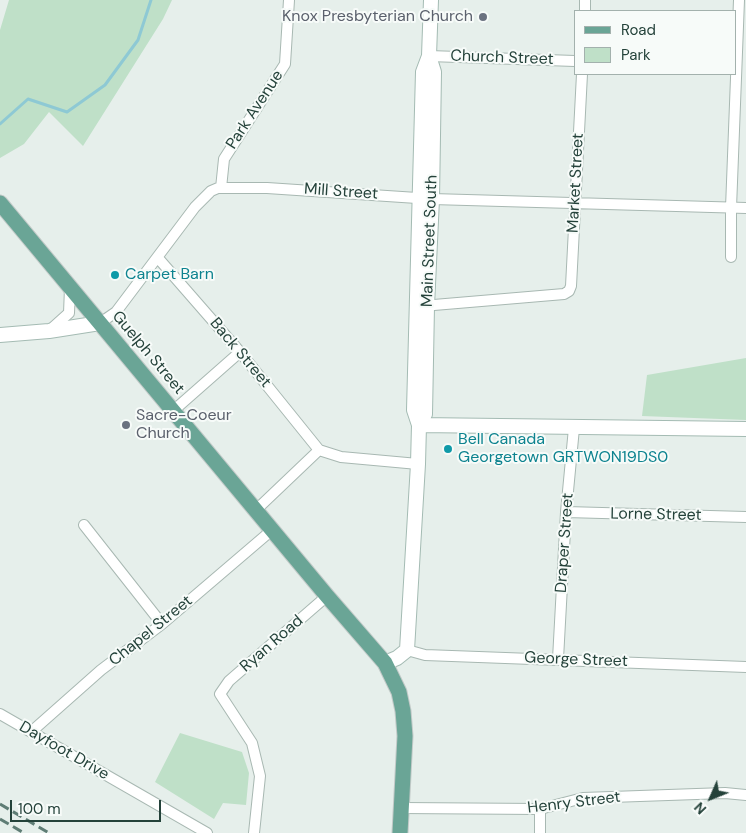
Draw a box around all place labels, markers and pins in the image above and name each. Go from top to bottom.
place label: Knox Presbyterian Church [282,7,473,27]
marker: Knox Presbyterian Church [477,11,489,23]
place label: Carpet Barn [125,265,214,285]
marker: Carpet Barn [109,269,121,281]
place label: Sacre-Coeur Church [136,406,232,444]
marker: Sacre-Coeur Church [120,419,132,431]
place label: Bell Canada Georgetown GRTWON19DS0 [458,430,668,468]
marker: Bell Canada Georgetown GRTWON19DS0 [442,443,454,455]

